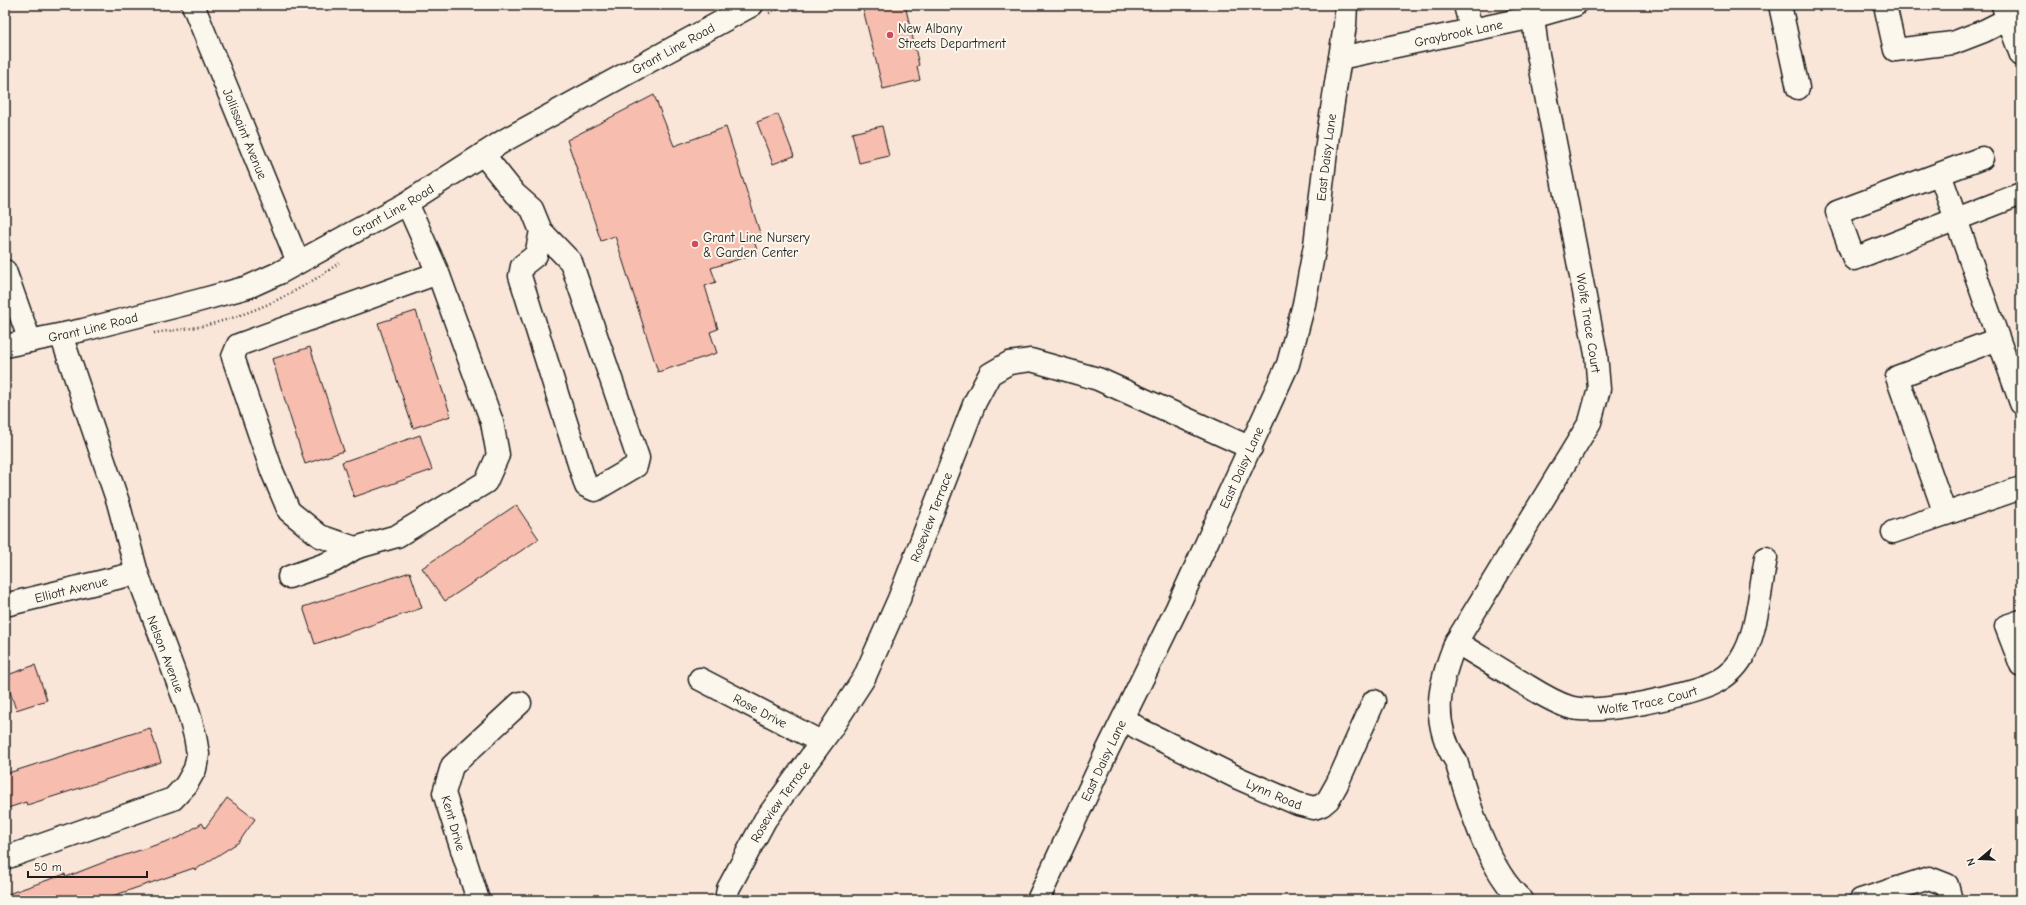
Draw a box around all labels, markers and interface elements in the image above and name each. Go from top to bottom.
street label: Graybrook Lane [1413,17,1504,50]
street label: Grant Line Road [629,20,717,77]
place label: New Albany Streets Department [898,21,1007,51]
marker: New Albany Streets Department [885,30,895,40]
street label: Jollissaint Avenue [220,86,271,182]
street label: East Daisy Lane [1313,112,1339,202]
street label: Grant Line Road [349,181,436,240]
place label: Grant Line Nursery & Garden Center [703,230,810,260]
marker: Grant Line Nursery & Garden Center [690,239,700,249]
street label: Wolfe Trace Court [1573,272,1604,375]
street label: Grant Line Road [47,309,140,345]
street label: East Daisy Lane [1216,424,1267,511]
street label: Roseview Terrace [907,470,955,564]
street label: Elliott Avenue [33,573,110,606]
street label: Nelson Avenue [144,614,187,695]
street label: Wolfe Trace Court [1597,683,1700,717]
street label: Rose Drive [731,691,790,731]
street label: East Daisy Lane [1078,717,1129,804]
street label: Roseview Terrace [747,758,814,845]
street label: Lynn Road [1244,776,1303,813]
street label: Kent Drive [438,794,469,853]
north arrow [1960,839,2000,879]
scale bar [28,853,147,879]
text: N [1964,857,1978,868]
text: 50 m [34,860,62,874]

